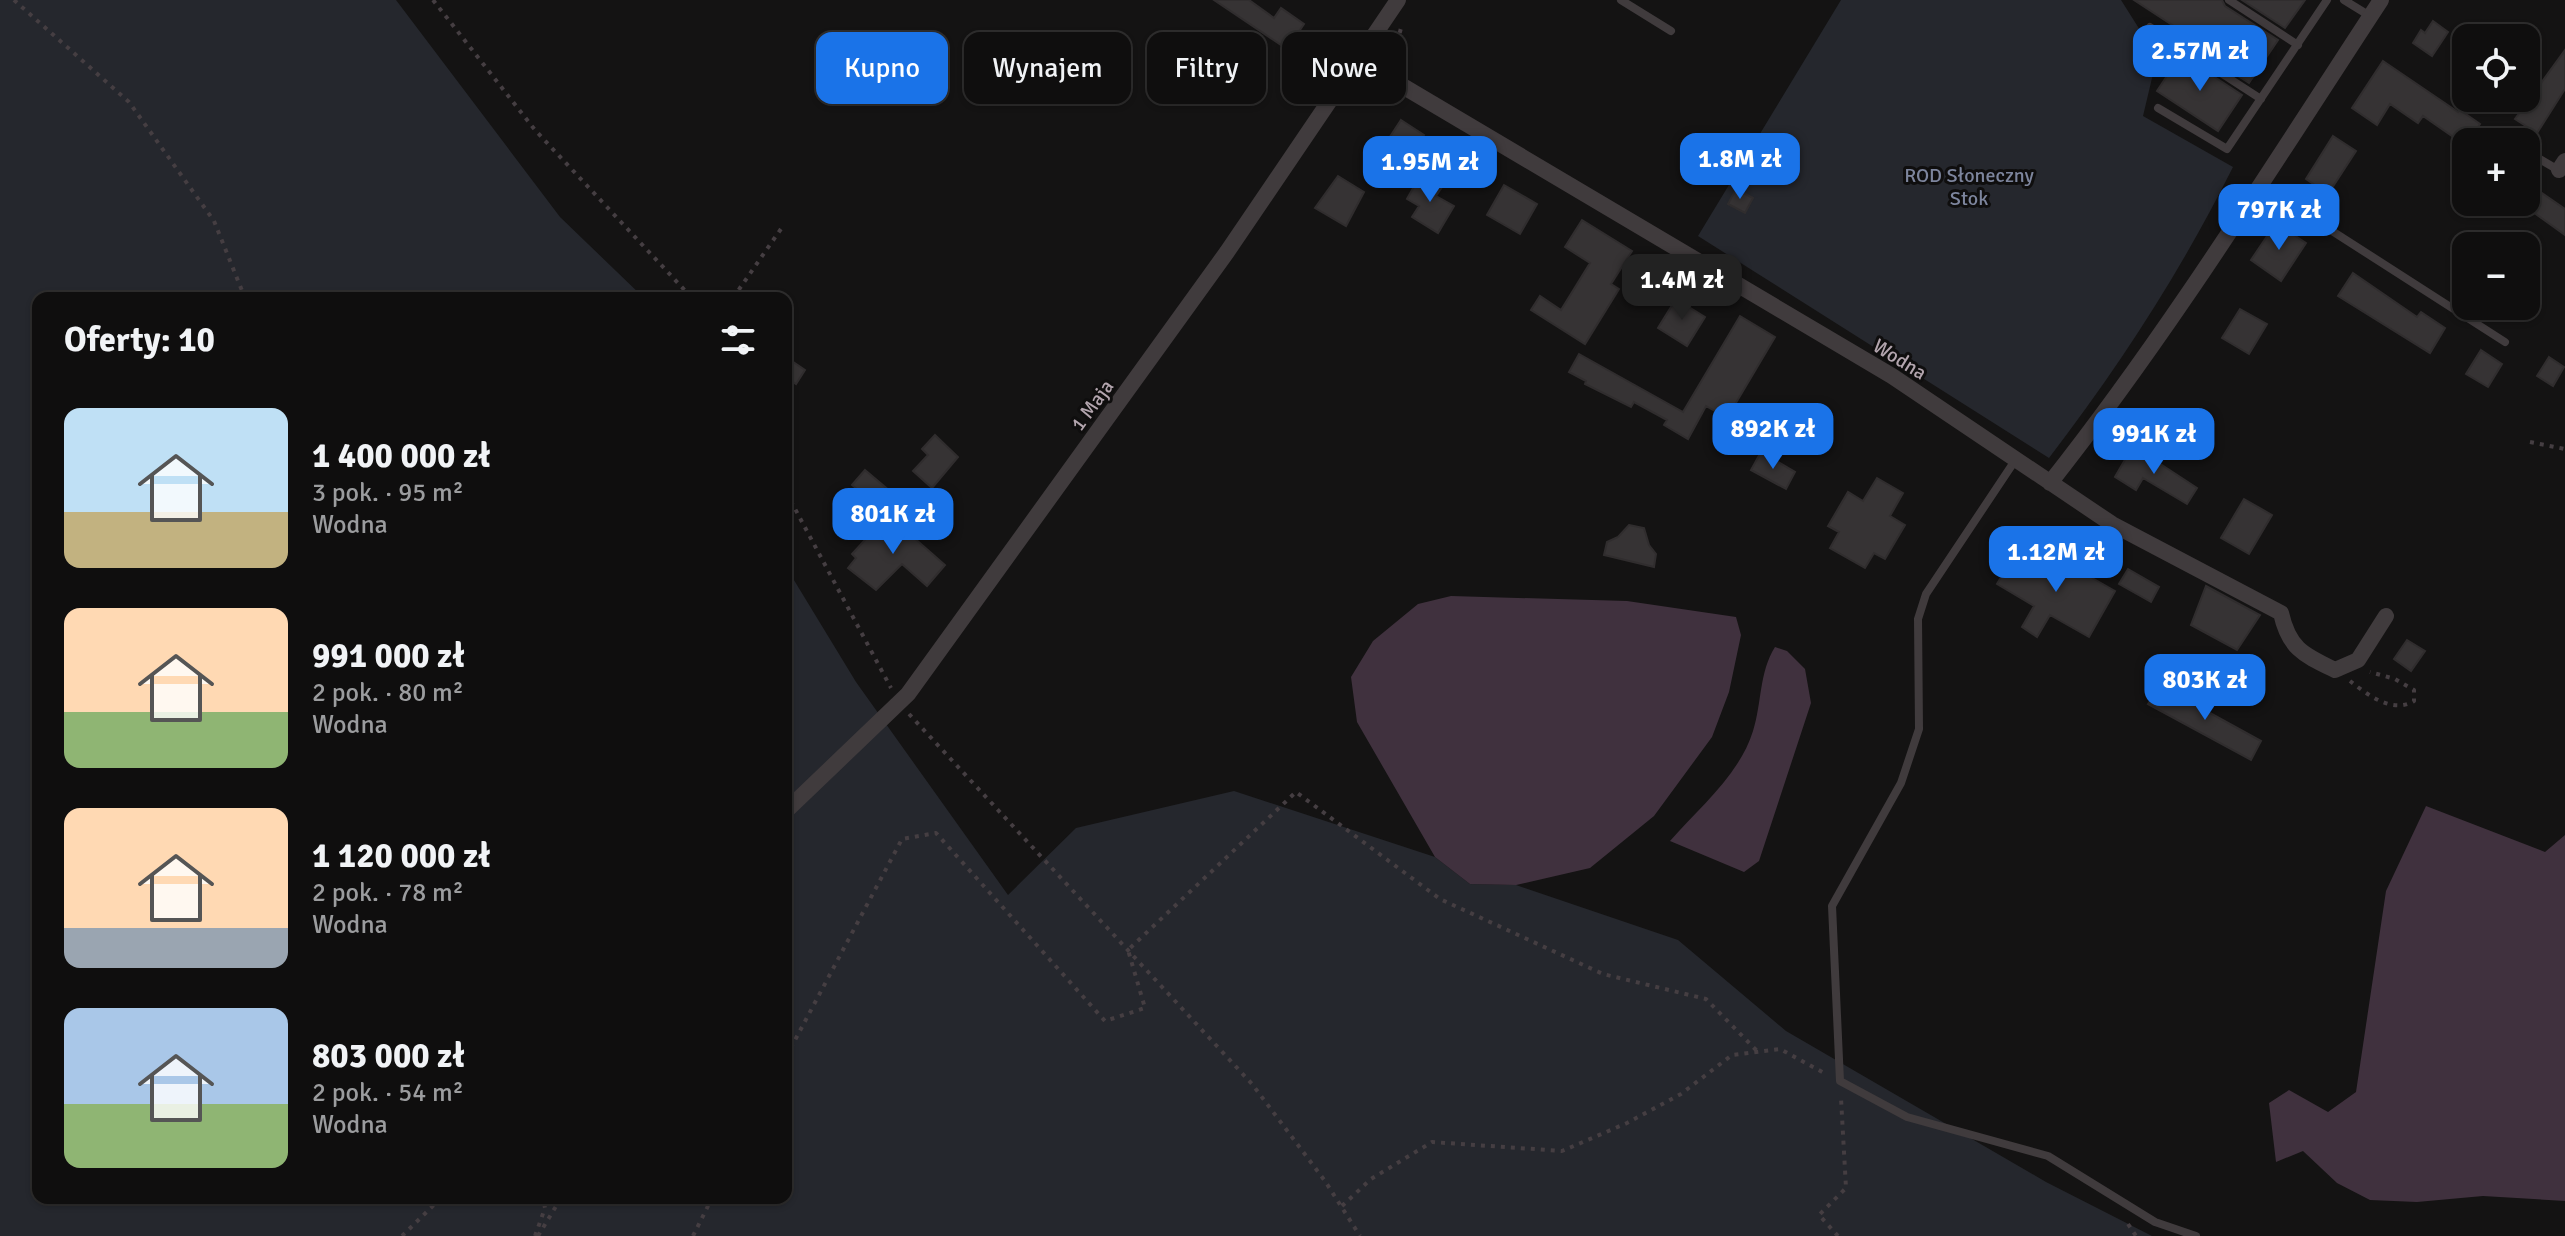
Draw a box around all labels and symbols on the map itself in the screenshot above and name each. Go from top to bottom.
pin: 2.57M zł [2117,25,2283,93]
pin: 1.8M zł [1666,133,1814,201]
pin: 1.95M zł [1347,136,1513,204]
park label: ROD Słoneczny Stok [1904,163,2034,211]
pin: 797K zł [2205,184,2353,252]
pin: 1.4M zł [1608,254,1756,322]
street label: Wodna [1868,333,1931,385]
street label: 1 Maja [1065,375,1119,436]
pin: 892K zł [1699,403,1847,471]
pin: 991K zł [2080,408,2228,476]
pin: 801K zł [819,488,967,556]
pin: 1.12M zł [1973,526,2139,594]
pin: 803K zł [2131,654,2279,722]

